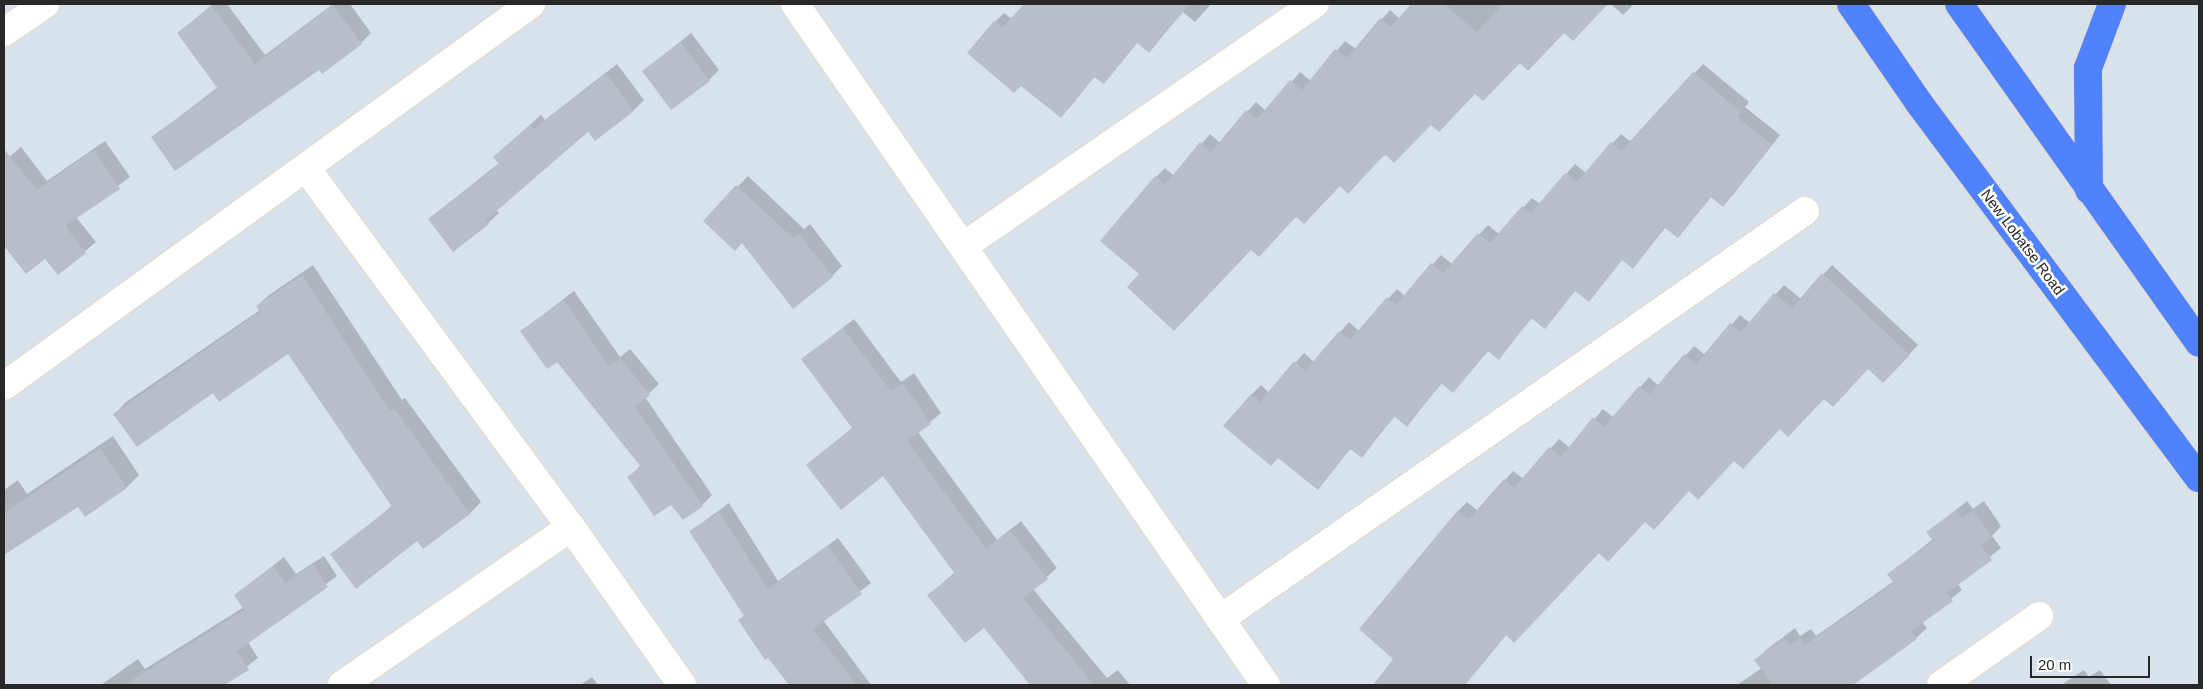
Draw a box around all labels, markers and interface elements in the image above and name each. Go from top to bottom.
street label: New Lobatse Road [1977,186,2069,298]
scale bar [2033,646,2153,678]
text: 20 m [2038,656,2071,673]

